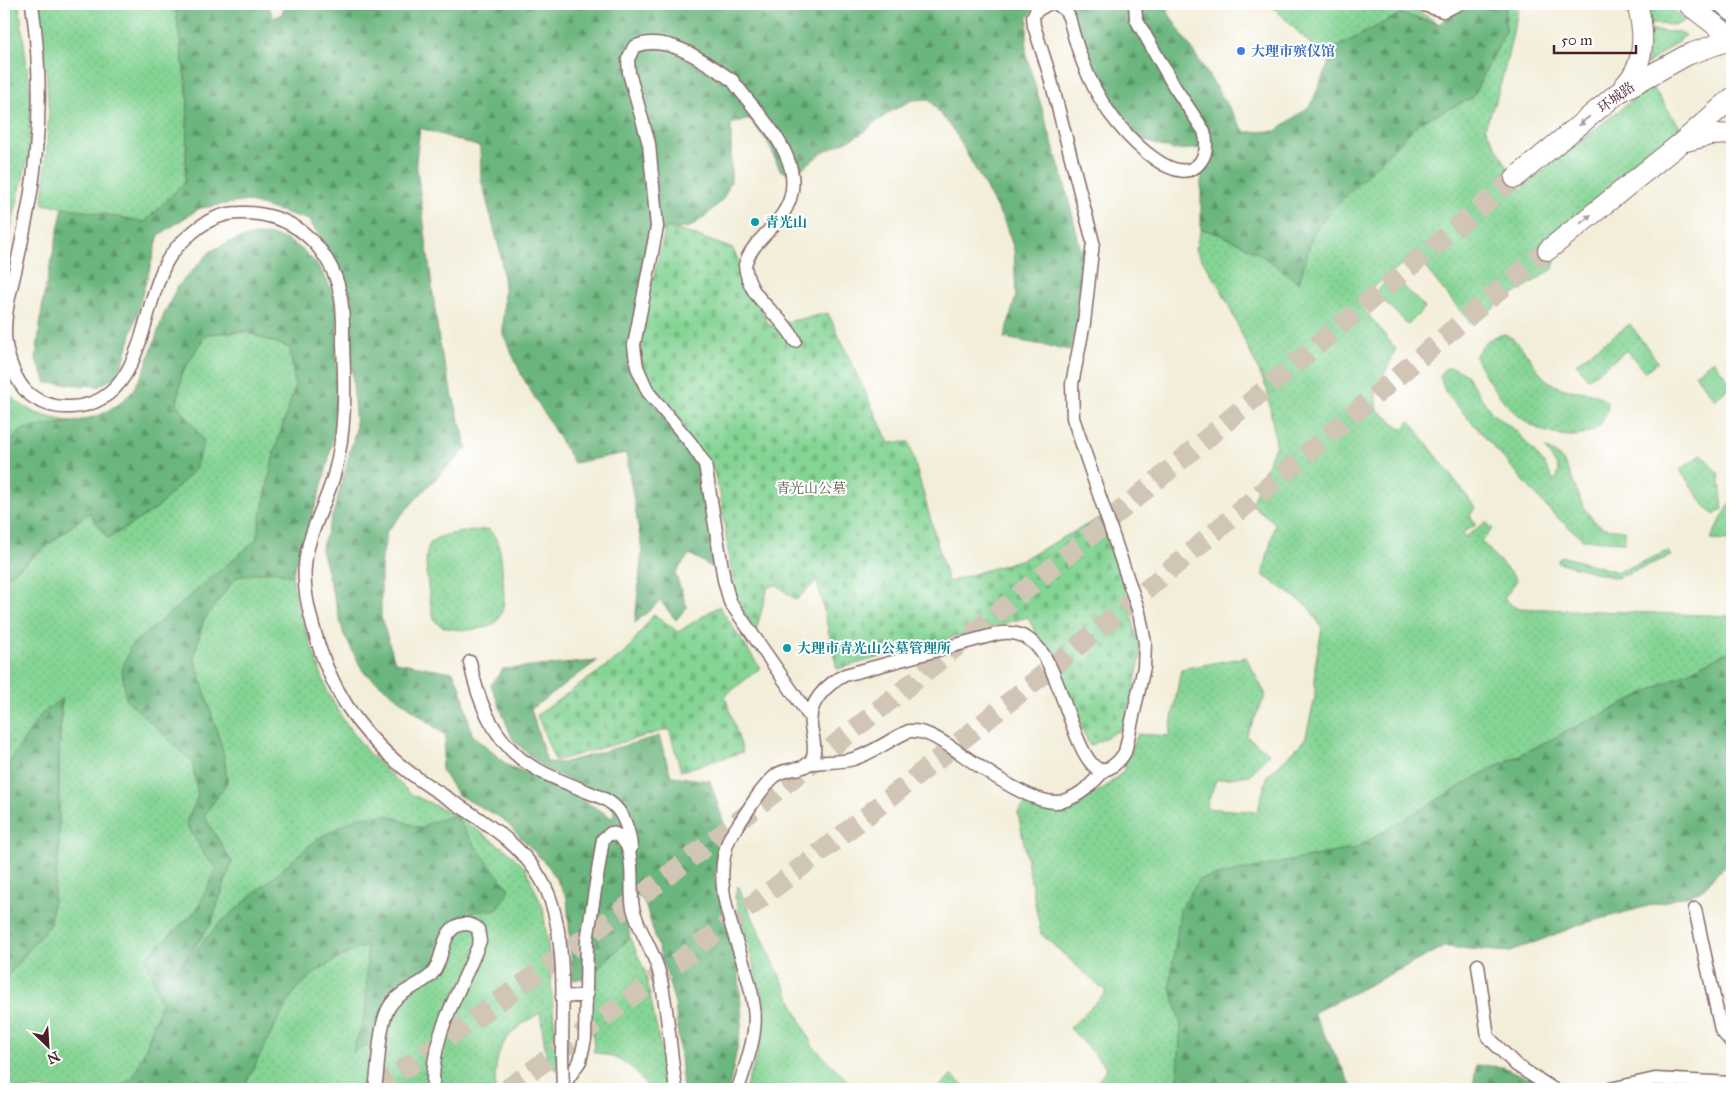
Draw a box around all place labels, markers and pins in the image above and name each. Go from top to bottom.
place label: 大理市殡仪馆 [1251,43,1335,60]
marker: 大理市殡仪馆 [1235,45,1247,57]
place label: 青光山 [765,214,807,231]
marker: 青光山 [749,216,761,228]
place label: 大理市青光山公墓管理所 [797,640,951,657]
marker: 大理市青光山公墓管理所 [781,642,793,654]

